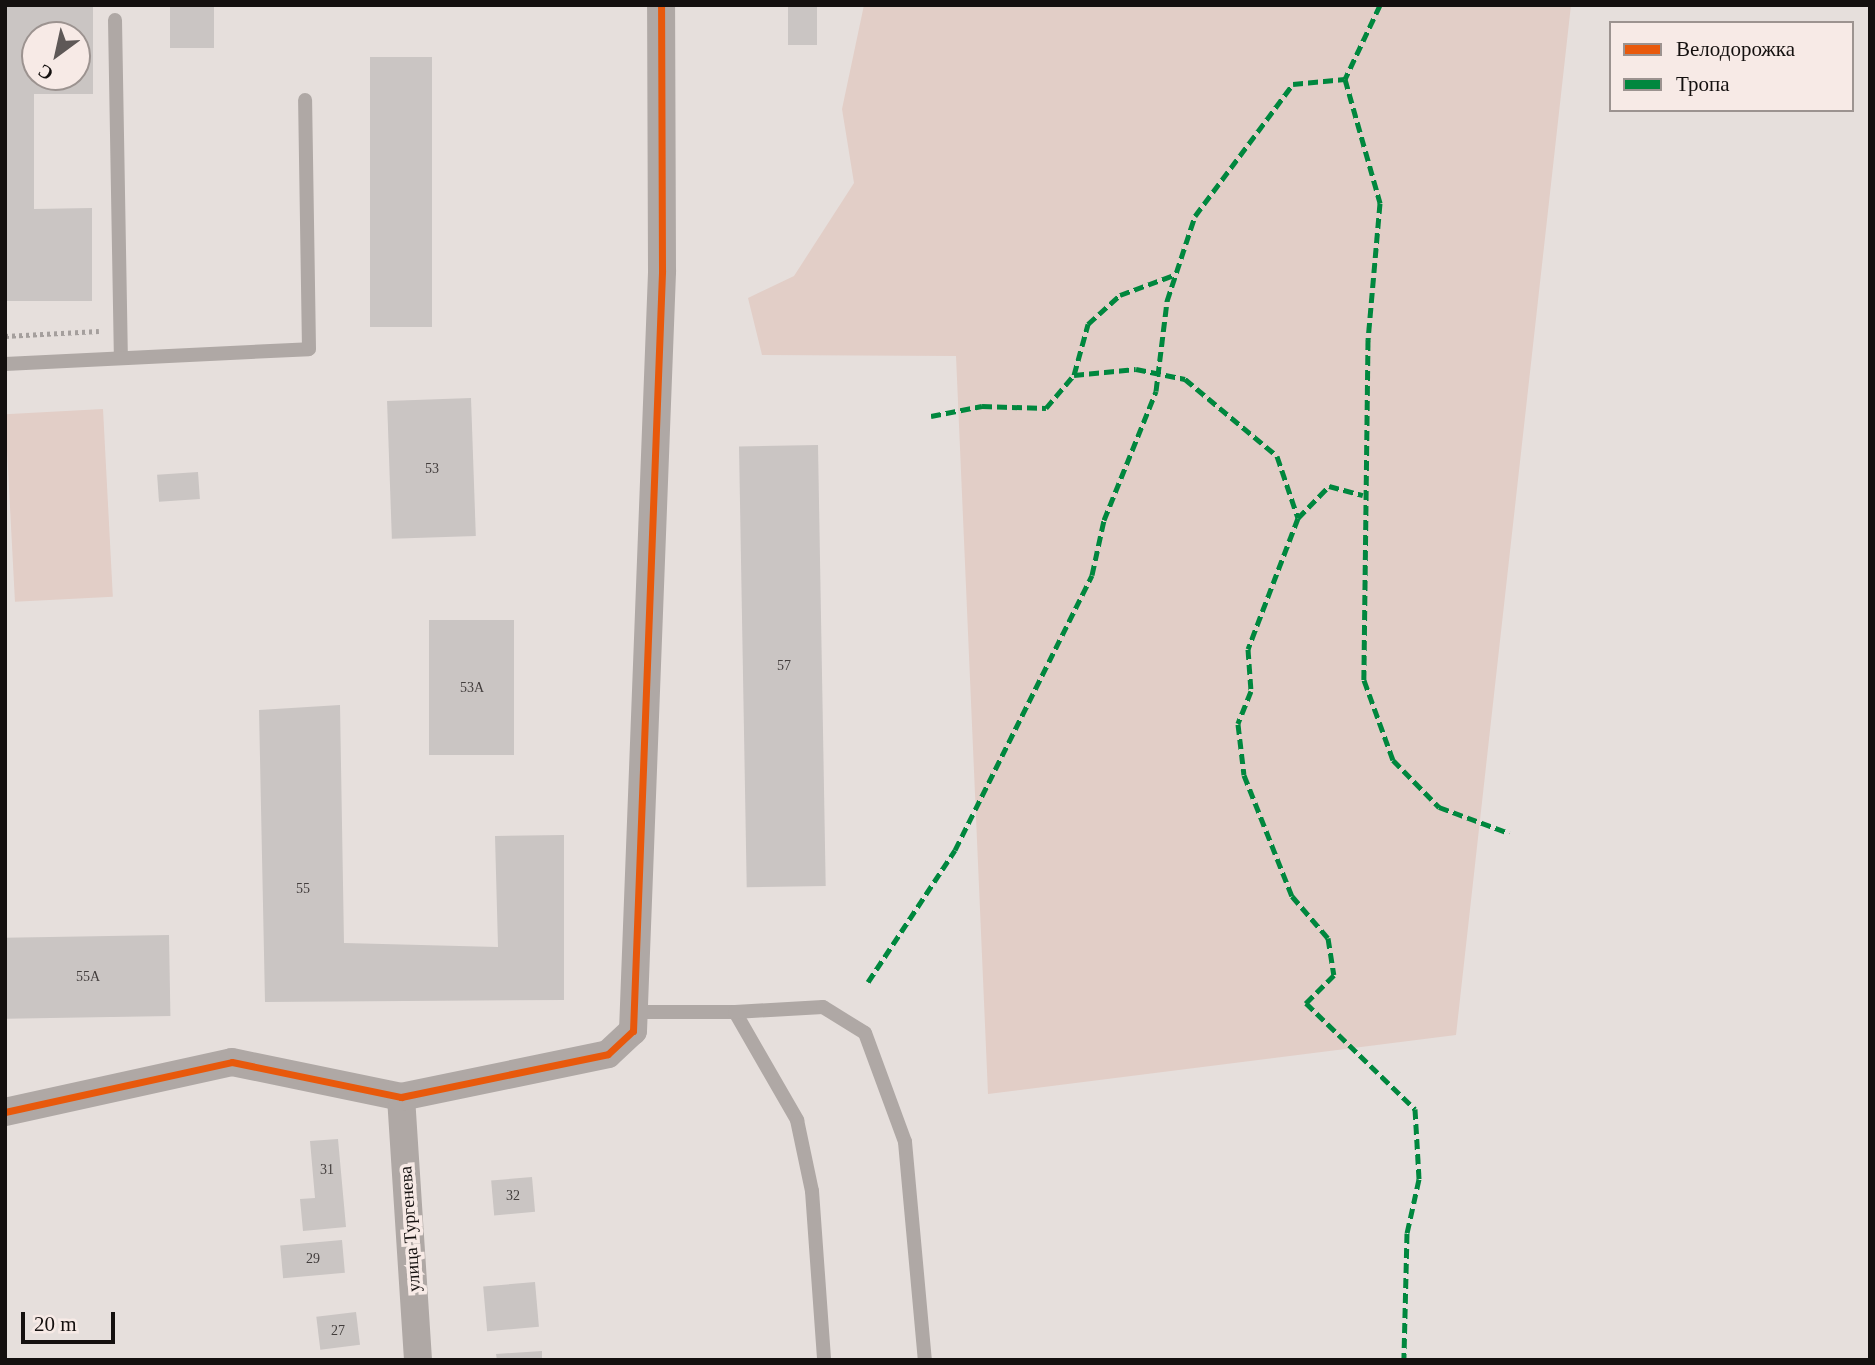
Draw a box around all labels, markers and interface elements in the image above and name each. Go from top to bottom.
north arrow [21,21,91,91]
legend [1609,21,1854,112]
text: Велодорожка [1676,37,1795,61]
text: С [34,60,57,85]
text: Тропа [1676,72,1730,96]
house number: 53 [425,461,439,477]
house number: 57 [777,658,791,674]
house number: 53А [460,680,484,696]
house number: 55 [296,881,310,897]
house number: 55А [76,969,100,985]
house number: 31 [320,1162,334,1178]
street label: улица Тургенева [395,1165,425,1293]
house number: 32 [506,1188,520,1204]
house number: 29 [306,1251,320,1267]
scale bar [24,1298,119,1342]
text: 20 m [34,1312,77,1336]
house number: 27 [331,1323,345,1339]

